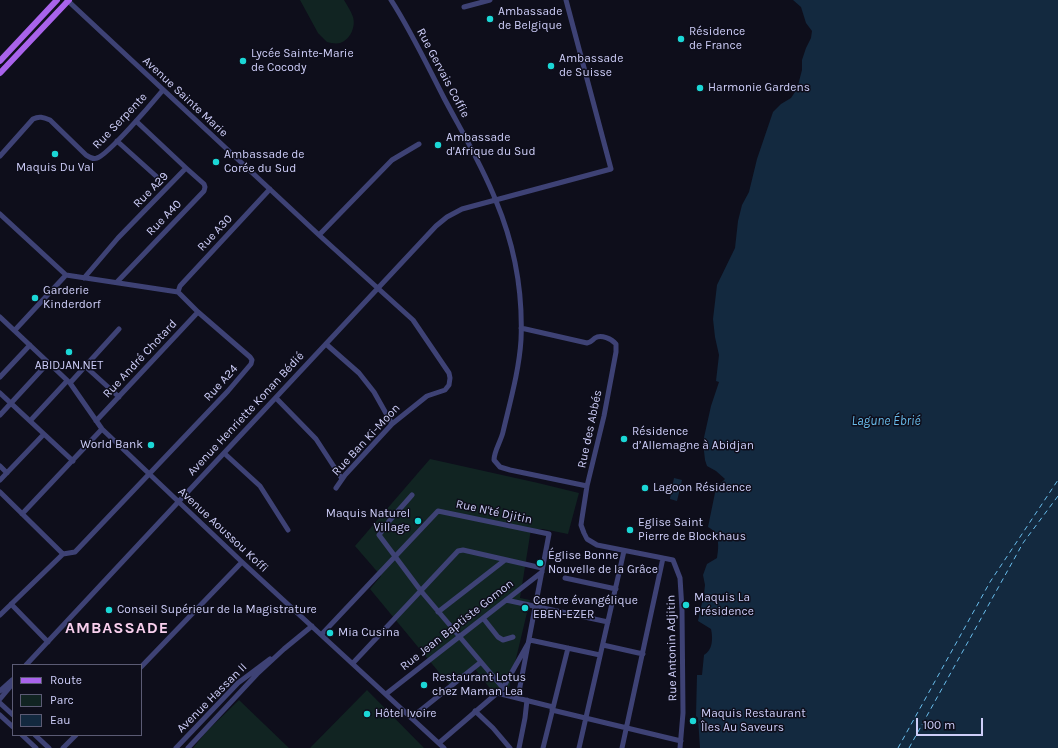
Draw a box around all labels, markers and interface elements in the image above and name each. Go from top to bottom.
place label: Ambassade de Belgique [498,5,562,33]
marker: Ambassade de Belgique [485,14,495,24]
place label: Résidence de France [689,25,745,53]
street label: Rue Gervais Coffie [413,26,473,120]
marker: Résidence de France [676,34,686,44]
place label: Lycée Sainte-Marie de Cocody [251,47,354,75]
place label: Ambassade de Suisse [559,52,623,80]
street label: Avenue Sainte Marie [139,54,231,140]
marker: Lycée Sainte-Marie de Cocody [238,56,248,66]
marker: Ambassade de Suisse [546,61,556,71]
place label: Harmonie Gardens [708,81,810,95]
marker: Harmonie Gardens [695,83,705,93]
street label: Rue Serpente [90,90,150,152]
place label: Ambassade d'Afrique du Sud [446,131,536,159]
marker: Ambassade d'Afrique du Sud [433,140,443,150]
place label: Ambassade de Corée du Sud [224,148,304,176]
marker: Maquis Du Val [50,149,60,159]
marker: Ambassade de Corée du Sud [211,157,221,167]
place label: Maquis Du Val [16,161,94,175]
street label: Rue A29 [130,169,172,211]
street label: Rue A40 [143,197,185,239]
street label: Rue A30 [194,212,236,254]
place label: Garderie Kinderdorf [43,284,101,312]
marker: Garderie Kinderdorf [30,293,40,303]
street label: Rue André Chotard [100,317,180,401]
marker: ABIDJAN.NET [64,347,74,357]
street label: Avenue Henriette Konan Bédié [185,349,307,479]
place label: ABIDJAN.NET [35,359,103,373]
street label: Rue A24 [201,362,241,404]
street label: Rue des Abbés [575,389,605,469]
street label: Rue Ban Ki-Moon [329,401,403,479]
water label: Lagune Ébrié [852,413,920,429]
place label: Résidence d’Allemagne à Abidjan [632,425,754,453]
marker: Résidence d’Allemagne à Abidjan [619,434,629,444]
place label: World Bank [80,438,143,452]
marker: World Bank [146,440,156,450]
place label: Lagoon Résidence [653,481,751,495]
marker: Lagoon Résidence [640,483,650,493]
street label: Avenue Aoussou Koffi [175,484,271,576]
street label: Rue N'té Djitin [455,497,533,527]
place label: Maquis Naturel Village [326,507,410,535]
marker: Maquis Naturel Village [413,516,423,526]
place label: Eglise Saint Pierre de Blockhaus [638,516,746,544]
marker: Eglise Saint Pierre de Blockhaus [625,525,635,535]
place label: Église Bonne Nouvelle de la Grâce [548,549,658,577]
marker: Église Bonne Nouvelle de la Grâce [535,558,545,568]
street label: Rue Jean Baptiste Gomon [398,576,516,674]
place label: Maquis La Présidence [694,591,754,619]
place label: Centre évangélique EBEN-EZER [533,594,638,622]
street label: Rue Antonin Adjitin [664,595,680,701]
marker: Maquis La Présidence [681,600,691,610]
place label: Conseil Supérieur de la Magistrature [117,603,317,617]
marker: Centre évangélique EBEN-EZER [520,603,530,613]
marker: Conseil Supérieur de la Magistrature [104,605,114,615]
district label: AMBASSADE [65,618,169,638]
place label: Mia Cusina [338,626,400,640]
marker: Mia Cusina [325,628,335,638]
street label: Avenue Hassan II [174,660,250,736]
legend [12,664,142,736]
place label: Restaurant Lotus chez Maman Lea [432,671,526,699]
text: Route [50,673,82,687]
marker: Restaurant Lotus chez Maman Lea [419,680,429,690]
text: Parc [50,693,74,707]
place label: Hôtel Ivoire [375,707,436,721]
place label: Maquis Restaurant Îles Au Saveurs [701,707,806,735]
marker: Hôtel Ivoire [362,709,372,719]
scale bar [918,710,985,736]
text: Eau [50,713,71,727]
marker: Maquis Restaurant Îles Au Saveurs [688,716,698,726]
text: 100 m [923,718,955,732]

